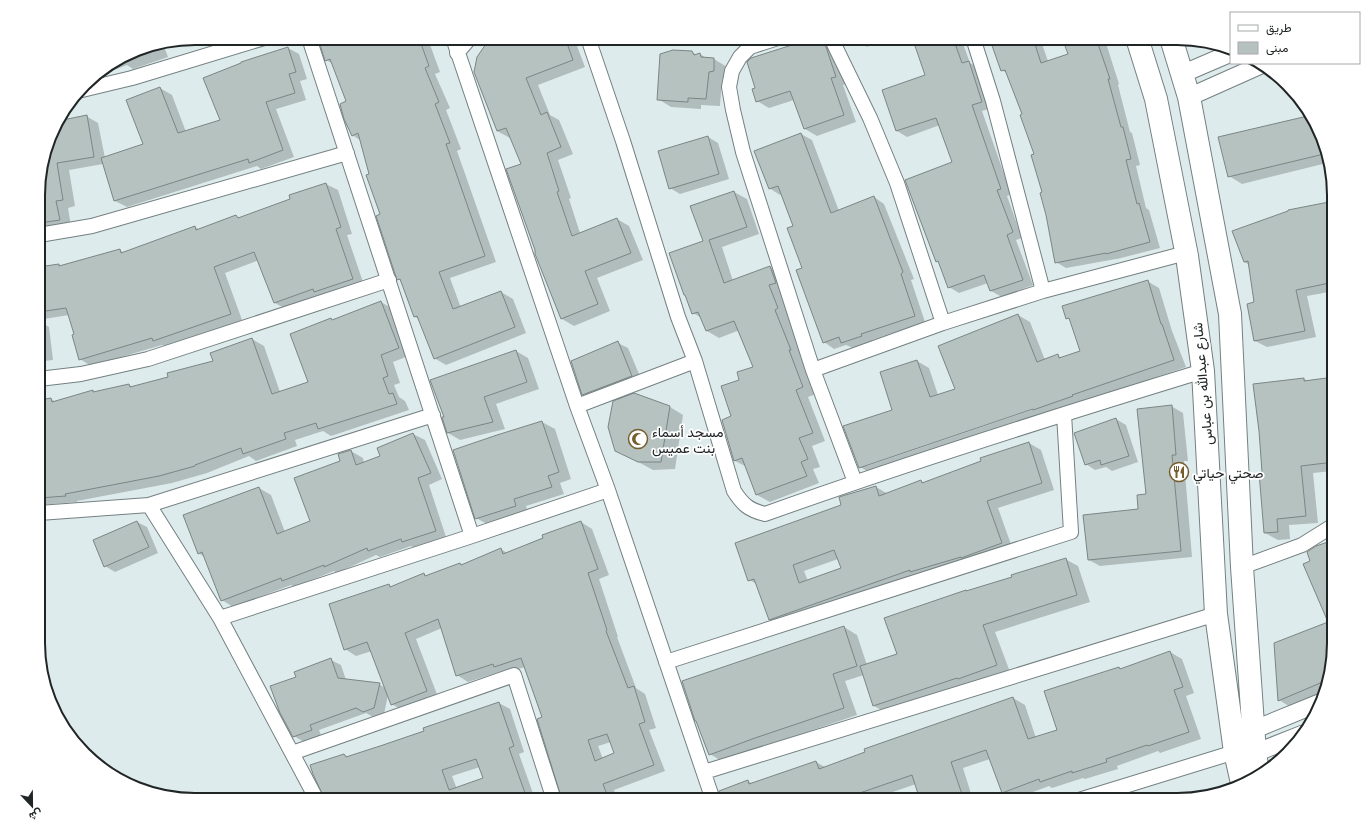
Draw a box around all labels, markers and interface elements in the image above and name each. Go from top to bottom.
legend [1230,12,1360,64]
text: طريق [1266,19,1292,36]
text: مبنى [1266,39,1288,56]
street label: شارع عبدالله بن عباس [1187,322,1219,446]
place label: مسجد أسماء بنت عميس [652,422,724,457]
mosque icon: مسجد أسماء بنت عميس [627,428,649,450]
restaurant icon: صحتي حياتي [1168,461,1190,483]
place label: صحتي حياتي [1193,463,1264,485]
north arrow [12,786,52,826]
text: ش [27,806,45,825]

